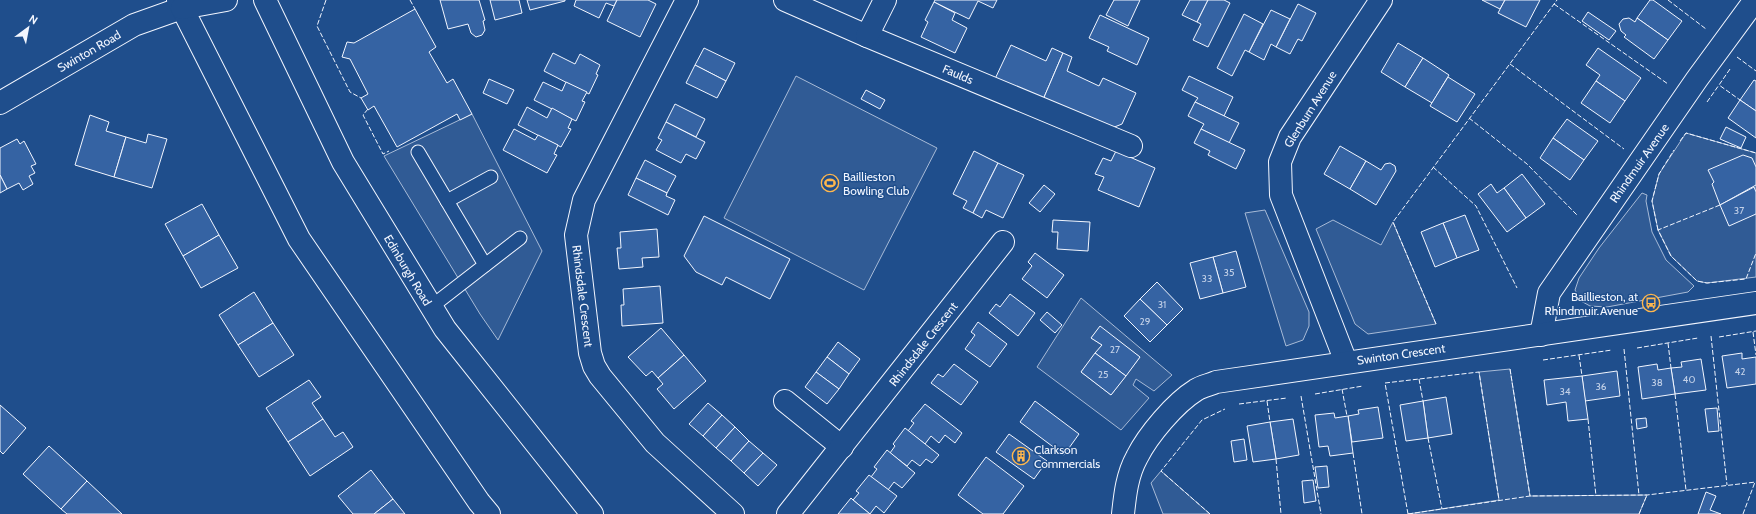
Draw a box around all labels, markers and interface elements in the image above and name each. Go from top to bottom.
north arrow [8,8,48,48]
text: N [26,12,40,28]
street label: Swinton Road [55,27,123,75]
street label: Faulds [940,61,976,87]
street label: Glenburn Avenue [1280,68,1340,150]
street label: Rhindmuir Avenue [1606,120,1672,206]
place label: Baillieston Bowling Club [843,169,910,198]
sports icon: Baillieston Bowling Club [820,173,840,193]
house number: 37 [1734,204,1744,217]
street label: Edinburgh Road [381,232,435,308]
street label: Rhindsdale Crescent [569,244,597,348]
house number: 35 [1224,266,1234,279]
house number: 33 [1202,272,1212,285]
place label: Baillieston, at Rhindmuir Avenue [1545,289,1638,318]
bus stop icon: Baillieston, at Rhindmuir Avenue [1641,293,1661,313]
house number: 31 [1158,298,1166,311]
street label: Rhindsdale Crescent [885,299,961,389]
house number: 29 [1140,315,1151,328]
street label: Swinton Crescent [1356,340,1446,368]
house number: 27 [1110,343,1120,356]
house number: 42 [1734,365,1746,378]
house number: 25 [1098,368,1108,381]
house number: 40 [1683,373,1695,386]
house number: 38 [1651,376,1663,389]
house number: 36 [1595,380,1607,393]
house number: 34 [1559,385,1571,398]
place label: Clarkson Commercials [1034,442,1100,471]
building icon: Clarkson Commercials [1011,446,1031,466]

